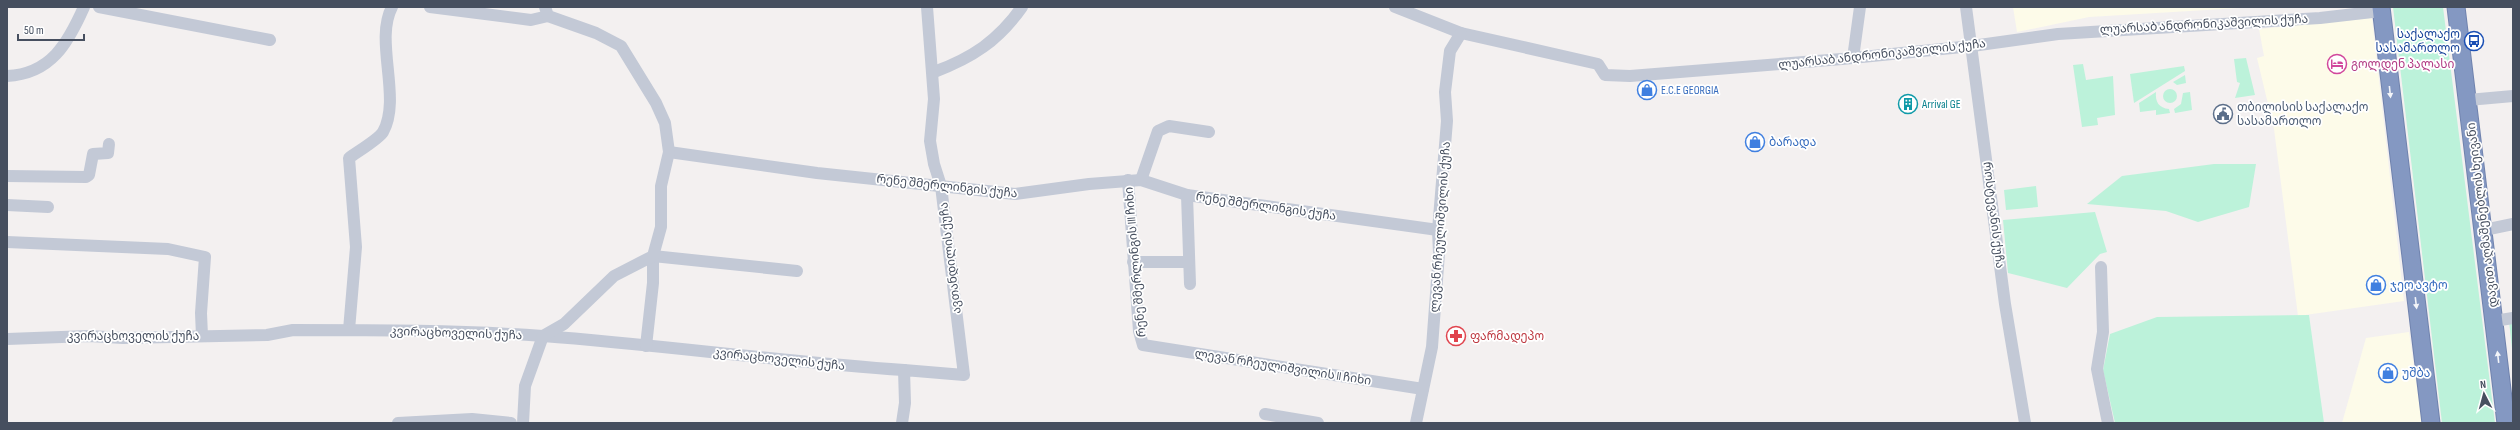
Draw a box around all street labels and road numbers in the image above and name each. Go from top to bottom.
street label: ლუარსაბ ანდრონიკაშვილის ქუჩა [2100,12,2309,37]
street label: ლუარსაბ ანდრონიკაშვილის ქუჩა [1778,36,1986,73]
street label: დავით აღმაშენებლის ხეივანი [2464,122,2501,308]
street label: ლევან რჩეულიშვილის ქუჩა [1427,141,1454,313]
street label: როსტევანის ქუჩა [1980,161,2007,269]
street label: რენე შმერლინგის ქუჩა [876,172,1018,201]
street label: რენე შმერლინგის III ჩიხი [1121,186,1150,338]
street label: რენე შმერლინგის ქუჩა [1195,189,1337,224]
street label: ავთანდილის ქუჩა [936,201,965,315]
street label: კვირაცხოველის ქუჩა [389,324,522,343]
street label: კვირაცხოველის ქუჩა [67,329,199,344]
street label: კვირაცხოველის ქუჩა [712,345,846,374]
street label: ლევან რჩეულიშვილის II ჩიხი [1194,346,1372,389]

